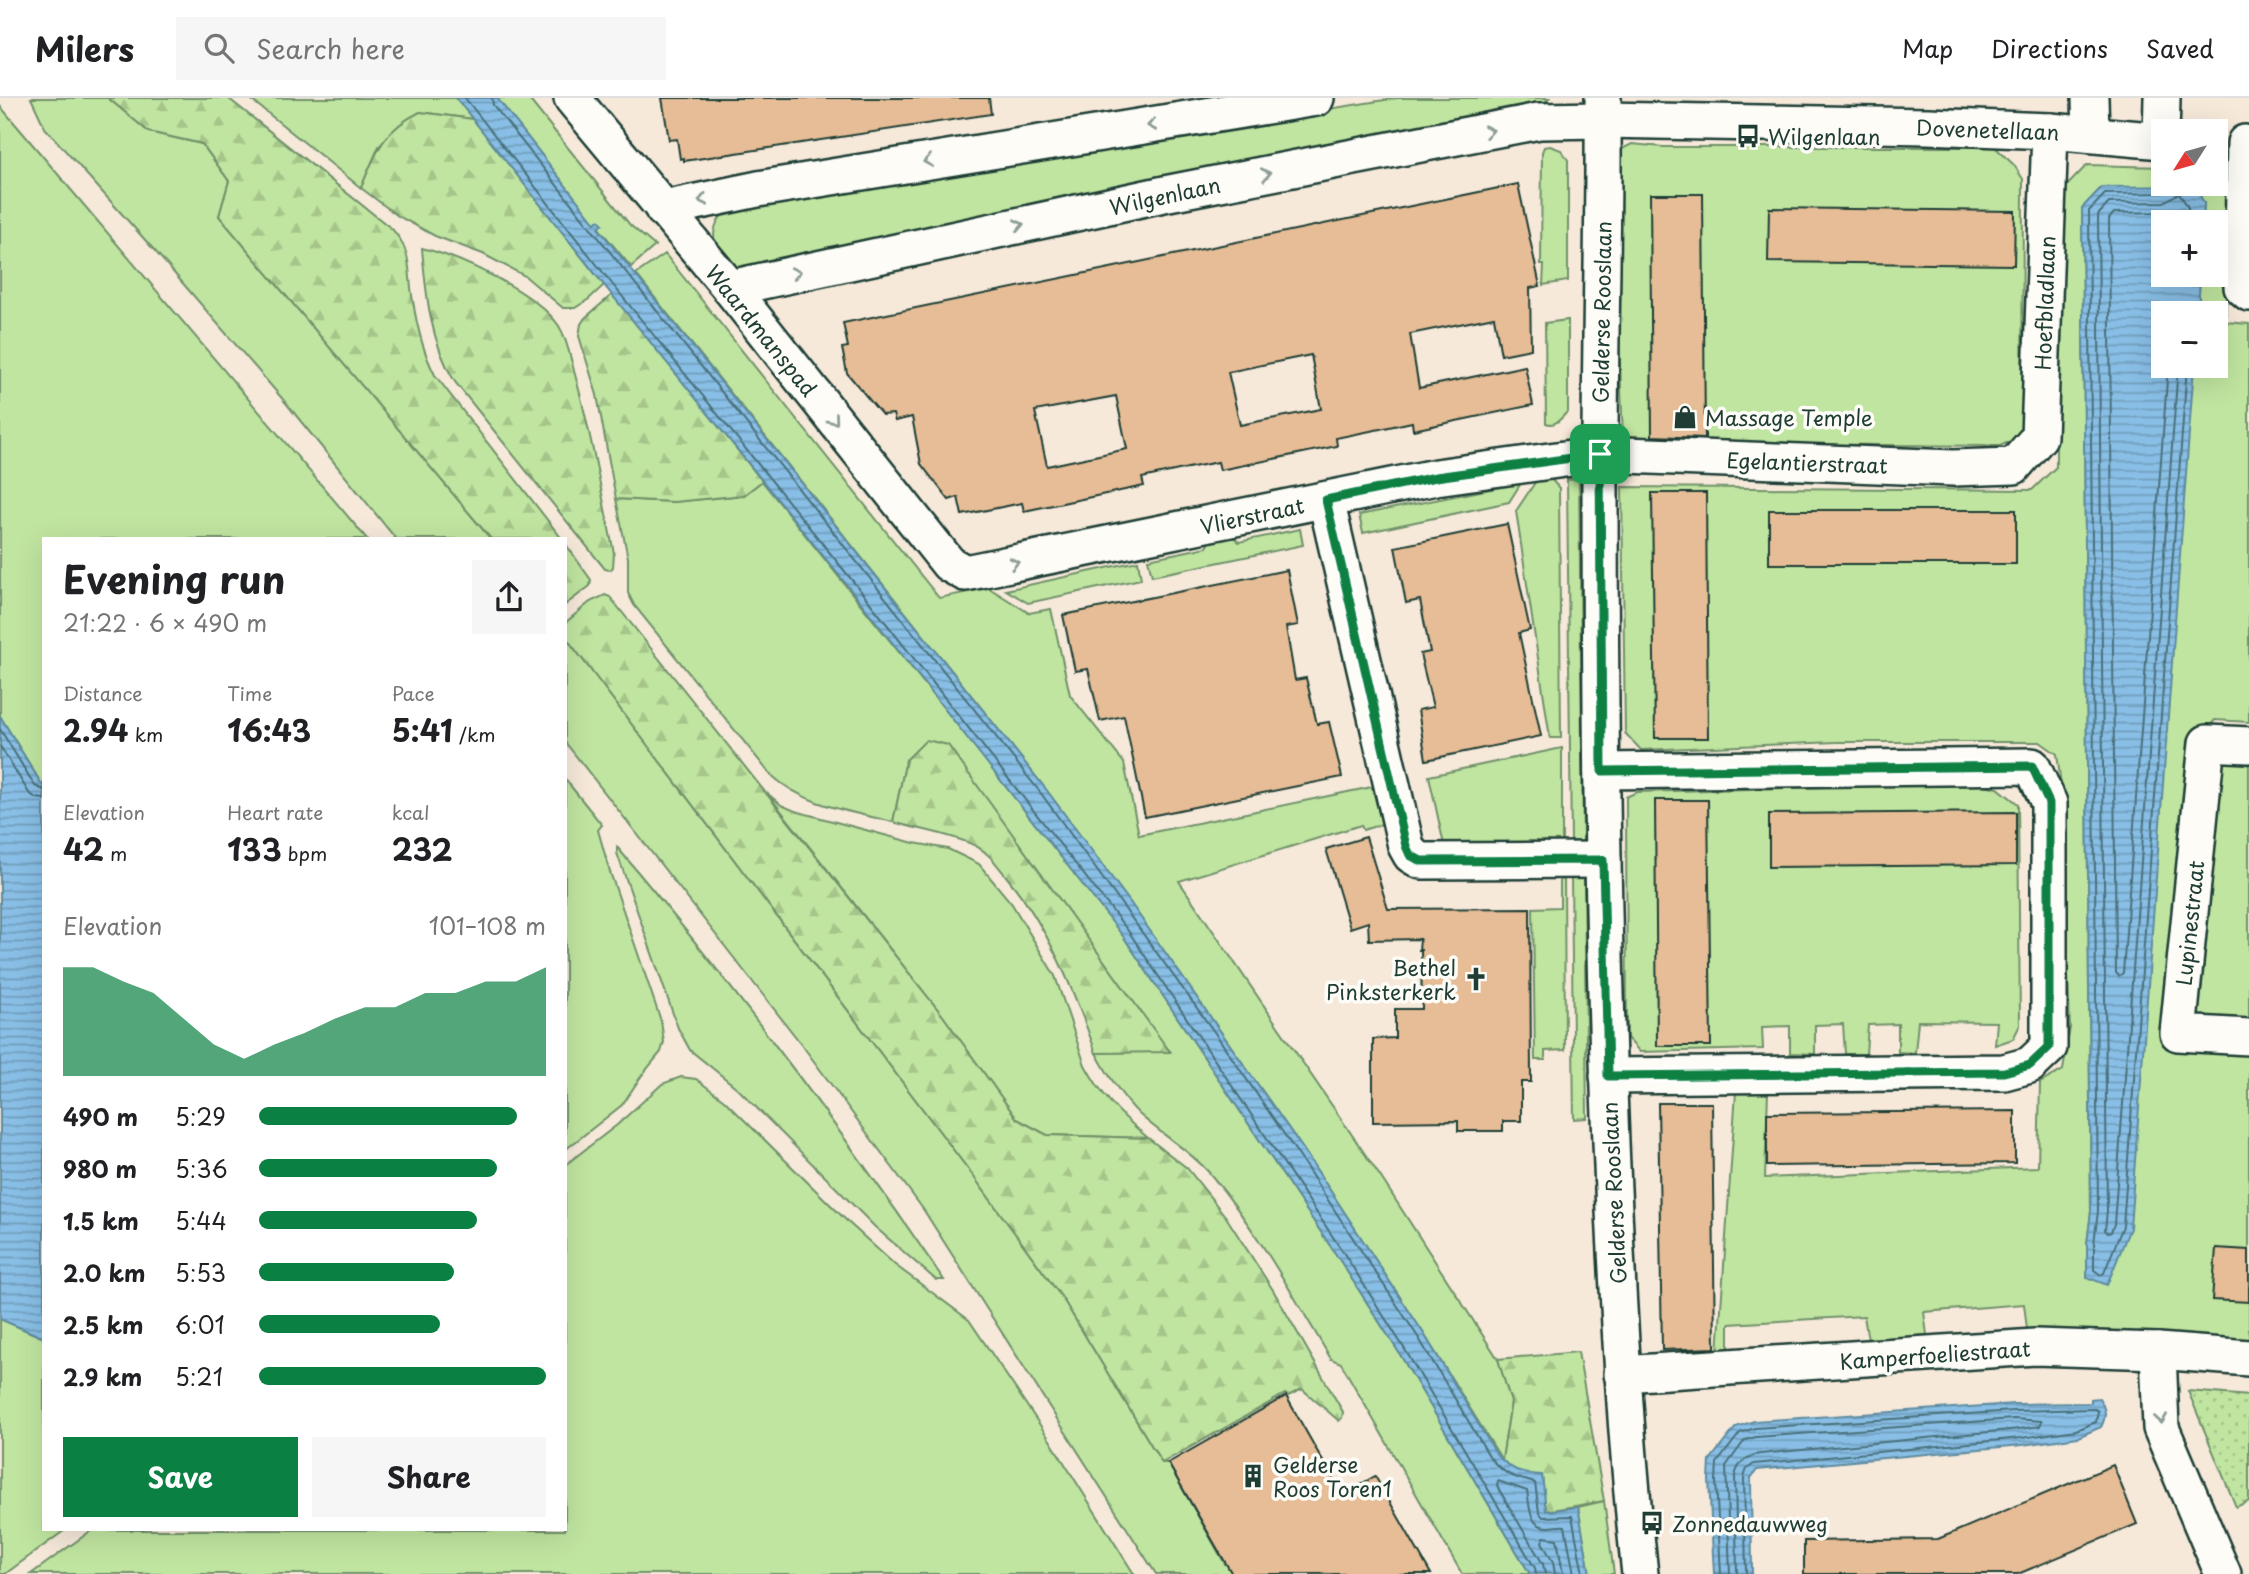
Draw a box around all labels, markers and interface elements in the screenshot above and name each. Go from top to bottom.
search box [176,17,666,80]
text: Milers [35,23,134,73]
icon: search [200,29,238,67]
text: Search here [256,29,405,68]
text: Map [1902,30,1953,66]
text: Directions [1991,30,2108,66]
text: Saved [2146,30,2214,66]
street label: Dovenetellaan [1916,110,2060,148]
one-way arrow [1146,117,1158,132]
north arrow [2151,119,2228,196]
map controls [2151,119,2228,378]
place label: Wilgenlaan [1768,120,1881,152]
bus stop icon: Wilgenlaan [1734,122,1762,150]
one-way arrow [1483,124,1495,139]
one-way arrow [922,153,934,168]
street label: Wilgenlaan [1106,168,1224,222]
one-way arrow [1260,168,1272,183]
one-way arrow [697,192,709,207]
button: + [2151,210,2228,287]
one-way arrow [1013,219,1025,234]
street label: Gelderse Rooslaan [1583,221,1619,403]
street label: Hoefbladlaan [2026,235,2062,371]
street label: Waardmanspad [699,257,825,403]
one-way arrow [790,267,802,282]
button: − [2151,301,2228,378]
place label: Massage Temple [1705,401,1873,433]
shop icon: Massage Temple [1671,403,1699,431]
one-way arrow [826,412,838,425]
pin [1570,424,1630,484]
icon: arrive [1581,435,1619,473]
street label: Egelantierstraat [1726,443,1888,481]
street label: Vlierstraat [1197,488,1307,542]
text: Evening run [63,550,285,607]
one-way arrow [1008,557,1020,572]
button: share [472,560,546,634]
text: 21:22 · 6 × 490 m [63,605,267,640]
text: Distance [63,679,143,707]
text: Time [227,679,272,707]
text: Pace [392,679,435,707]
text: 2.94 [63,707,128,752]
text: 16:43 [227,707,311,752]
text: 5:41 [392,707,453,752]
text: km [128,720,163,748]
text: /km [453,720,495,748]
text: Elevation [63,798,145,826]
text: Heart rate [227,798,323,826]
text: kcal [392,798,430,826]
text: 42 [63,826,104,871]
text: 133 [227,826,282,871]
text: 232 [392,826,453,871]
text: m [104,839,127,867]
text: bpm [282,839,327,867]
street label: Lupinestraat [2167,859,2211,987]
text: Elevation [63,908,162,943]
text: 101–108 m [429,908,546,943]
place label: Bethel Pinksterkerk [1326,951,1456,1007]
church icon: Bethel Pinksterkerk [1462,965,1490,993]
text: 490 m [63,1099,138,1134]
text: 5:29 [175,1099,226,1134]
street label: Gelderse Rooslaan [1592,1101,1634,1285]
text: 980 m [63,1151,137,1186]
text: 5:36 [175,1151,228,1186]
text: 1.5 km [63,1203,139,1238]
text: 5:44 [175,1203,227,1238]
text: 2.0 km [63,1255,145,1290]
text: 5:53 [175,1255,226,1290]
text: 2.5 km [63,1307,143,1342]
text: 6:01 [175,1307,225,1342]
street label: Kamperfoeliestraat [1839,1331,2031,1377]
text: 2.9 km [63,1359,142,1394]
text: 5:21 [175,1359,223,1394]
one-way arrow [2153,1413,2168,1425]
button: Save [63,1437,298,1517]
button: Share [312,1437,546,1517]
place label: Gelderse Roos Toren1 [1273,1448,1392,1504]
building icon: Gelderse Roos Toren1 [1239,1462,1267,1490]
place label: Zonnedauwweg [1672,1507,1828,1539]
bus stop icon: Zonnedauwweg [1638,1509,1666,1537]

